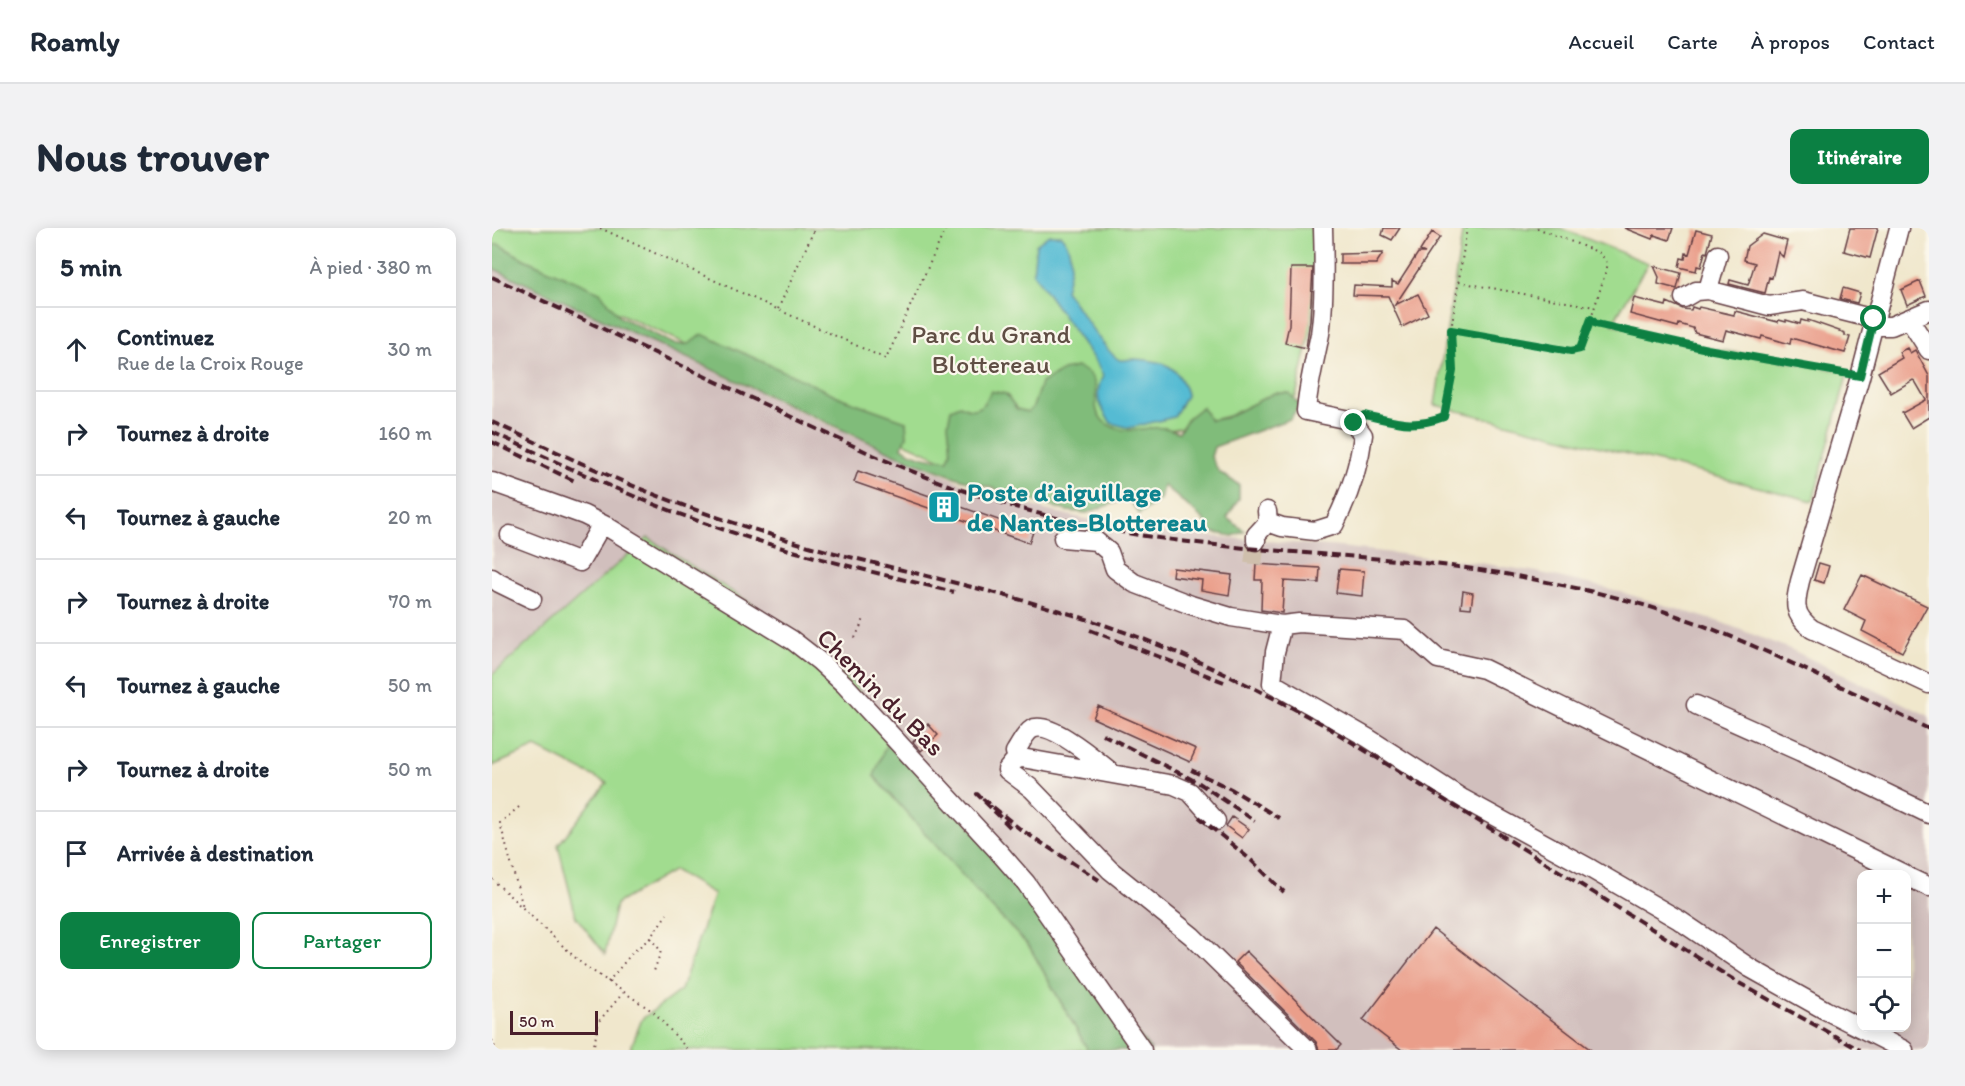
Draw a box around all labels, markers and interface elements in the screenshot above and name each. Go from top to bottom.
text: Roamly [30,24,120,58]
text: Accueil [1569,29,1634,54]
text: Carte [1667,29,1718,54]
text: À propos [1751,29,1830,54]
text: Contact [1863,29,1935,54]
button: Itinéraire [1790,129,1929,184]
text: Nous trouver [36,131,269,182]
text: 5 min [60,251,122,283]
text: À pied · 380 m [310,255,432,279]
route start [1860,305,1886,331]
park label: Parc du Grand Blottereau [911,318,1071,380]
text: Continuez [117,324,214,351]
icon: ahead [60,333,93,366]
text: 30 m [387,337,432,361]
text: Rue de la Croix Rouge [117,351,304,375]
route end [1340,409,1366,435]
icon: right [60,417,93,450]
text: Tournez à droite [117,420,269,447]
text: 160 m [379,421,432,445]
place label: Poste d’aiguillage de Nantes-Blottereau [967,476,1208,538]
building icon: Poste d’aiguillage de Nantes-Blottereau [926,489,962,525]
icon: left [60,501,93,534]
text: Tournez à gauche [117,504,280,531]
text: 20 m [388,505,432,529]
icon: right [60,585,93,618]
text: Tournez à droite [117,588,269,615]
text: 70 m [388,589,432,613]
street label: Chemin du Bas [810,621,952,763]
icon: left [60,669,93,702]
text: Tournez à gauche [117,672,280,699]
text: 50 m [388,673,432,697]
icon: right [60,753,93,786]
text: Tournez à droite [117,756,269,783]
text: 50 m [388,757,432,781]
icon: arrive [60,837,93,870]
text: Arrivée à destination [117,840,313,867]
map controls [1857,870,1911,1032]
button: + [1857,870,1911,924]
button: Enregistrer [60,912,240,969]
button: Partager [252,912,432,969]
button: − [1857,924,1911,978]
button: locate [1857,978,1911,1032]
scale bar [510,1008,598,1036]
text: 50 m [519,1012,554,1031]

